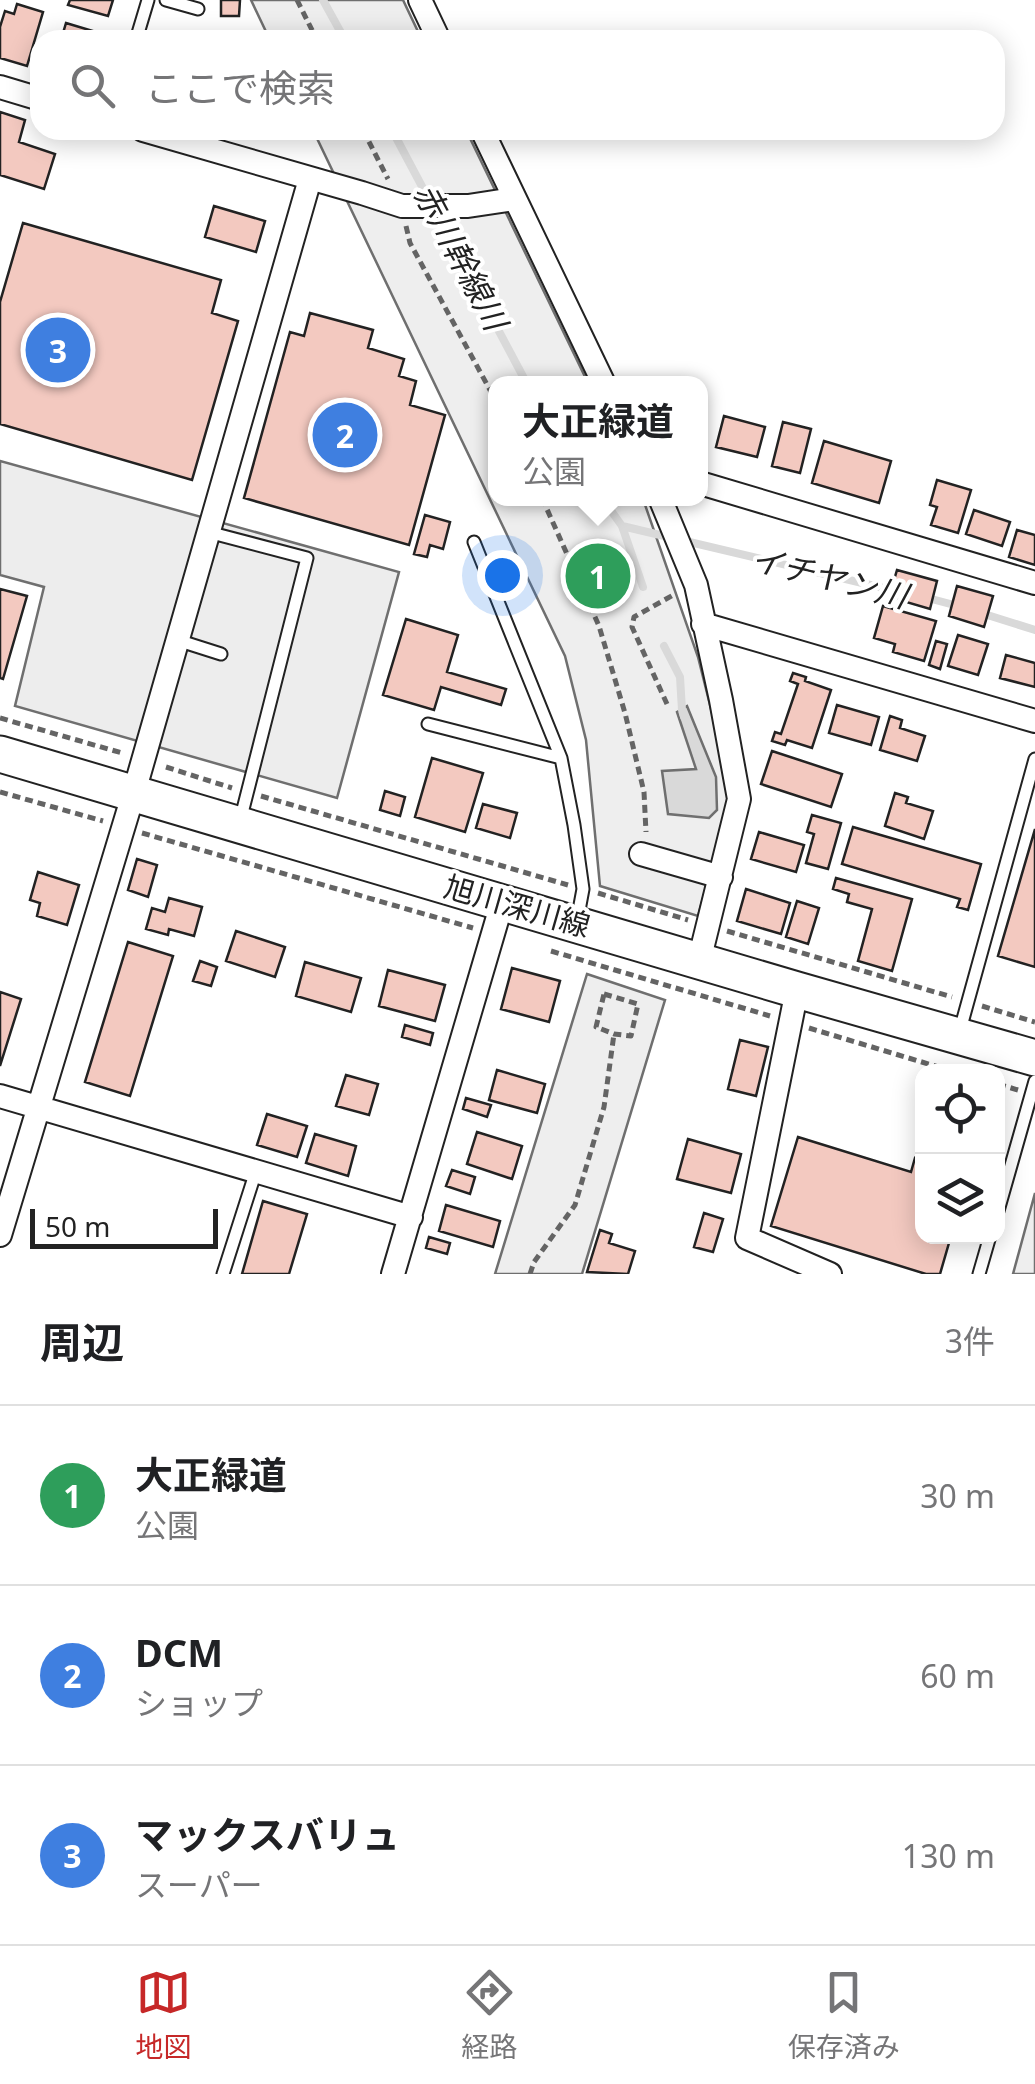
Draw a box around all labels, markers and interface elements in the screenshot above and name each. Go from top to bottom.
search box [30,30,1005,140]
icon: search [65,58,120,113]
text: ここで検索 [145,61,335,113]
water label: 赤川幹線川 [405,176,519,340]
pin: 3 [26,312,90,388]
popup [488,376,708,506]
text: 大正緑道 [522,394,674,446]
pin: 2 [312,398,378,472]
text: 公園 [522,449,586,492]
water label: イチヤン川 [747,536,915,617]
pin: 1 [566,538,630,614]
your location [477,550,528,601]
street label: 旭川深川線 [440,865,595,946]
map controls [915,1064,1005,1244]
button: locate [915,1064,1005,1154]
button: layers [915,1154,1005,1244]
scale bar [30,1204,218,1248]
text: 50 m [45,1207,111,1245]
text: 周辺 [40,1313,124,1370]
text: 3件 [945,1319,995,1362]
text: 大正緑道 [135,1448,287,1500]
text: 1 [63,1474,82,1517]
text: 30 m [920,1474,995,1517]
text: 公園 [135,1503,199,1546]
text: DCM [135,1626,223,1678]
text: 2 [63,1654,82,1697]
text: 60 m [920,1654,995,1697]
text: ショップ [135,1681,263,1724]
text: マックスバリュ [135,1808,400,1860]
text: 3 [63,1834,82,1877]
text: 130 m [902,1834,995,1877]
text: スーパー [135,1863,263,1906]
tab: 地図 [135,1965,191,2065]
tab: 経路 [461,1965,518,2065]
tab: 保存済み [788,1965,900,2065]

